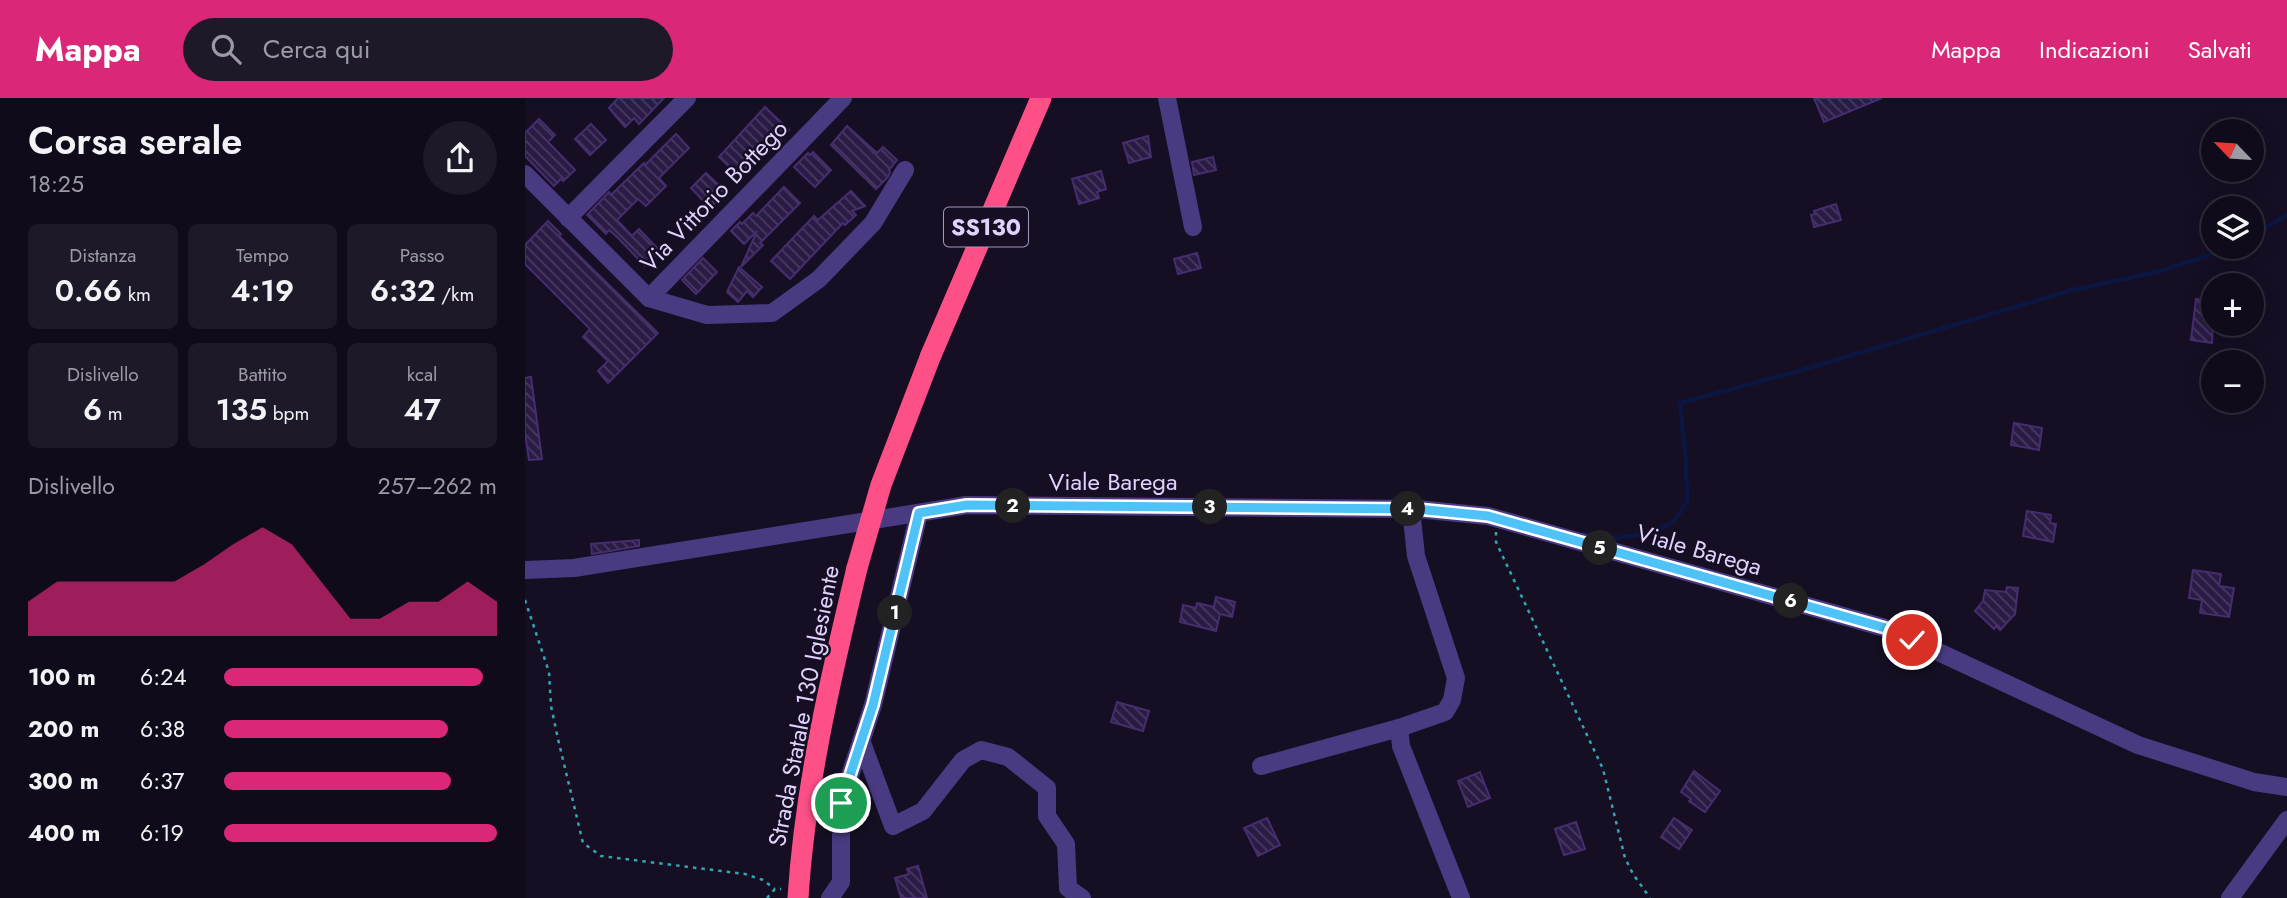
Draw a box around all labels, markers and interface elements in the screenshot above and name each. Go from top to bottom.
search box [183,18,673,81]
text: Mappa [35,26,141,73]
icon: search [207,30,245,68]
text: Cerca qui [263,30,370,68]
text: Mappa [1931,32,2001,67]
text: Indicazioni [2039,32,2150,67]
text: Salvati [2188,32,2252,67]
street label: Via Vittorio Bottego [632,112,796,280]
text: Corsa serale [28,113,242,168]
north arrow [2201,119,2265,182]
map controls [2201,119,2264,413]
button: share [423,121,497,195]
text: 18:25 [28,167,84,201]
button: layers [2201,196,2264,259]
road number: SS130 [944,208,1028,246]
text: Distanza [69,242,136,269]
text: Tempo [236,242,289,269]
text: Passo [400,242,445,269]
text: 0.66 [55,269,122,312]
text: 4:19 [231,269,294,312]
text: 6:32 [370,269,436,312]
button: + [2201,273,2264,336]
text: km [122,281,151,308]
text: /km [436,281,474,308]
button: − [2201,350,2264,413]
text: Dislivello [67,361,139,388]
text: Battito [238,361,287,388]
text: kcal [407,361,438,388]
text: 6 [83,388,102,431]
text: 135 [216,388,267,431]
text: 47 [404,388,441,431]
text: m [102,400,123,427]
text: bpm [267,400,309,427]
street label: Viale Barega [1048,464,1178,499]
text: Dislivello [28,469,115,503]
text: 257–262 m [378,469,497,503]
pin: 2 [995,488,1030,524]
pin: 3 [1193,490,1227,524]
text: 2 [1006,492,1019,519]
pin: 4 [1391,492,1425,526]
text: 3 [1204,493,1215,520]
text: 4 [1401,495,1414,522]
street label: Viale Barega [1632,515,1766,584]
pin: 5 [1583,531,1617,566]
text: 5 [1593,534,1606,561]
street label: Strada Statale 130 Iglesiente [759,562,848,850]
pin: 6 [1773,584,1809,618]
text: 6 [1784,587,1797,614]
pin: 1 [877,596,913,630]
text: 1 [890,599,899,626]
pin [1882,610,1942,670]
icon: check [1893,621,1931,659]
text: 100 m [28,660,96,694]
text: 6:24 [140,660,187,694]
text: 200 m [28,712,99,746]
text: 6:38 [140,712,185,746]
text: 300 m [28,764,99,798]
text: 6:37 [140,764,184,798]
pin [811,773,871,833]
icon: arrive [822,784,860,822]
text: 400 m [28,816,100,850]
text: 6:19 [140,816,184,850]

